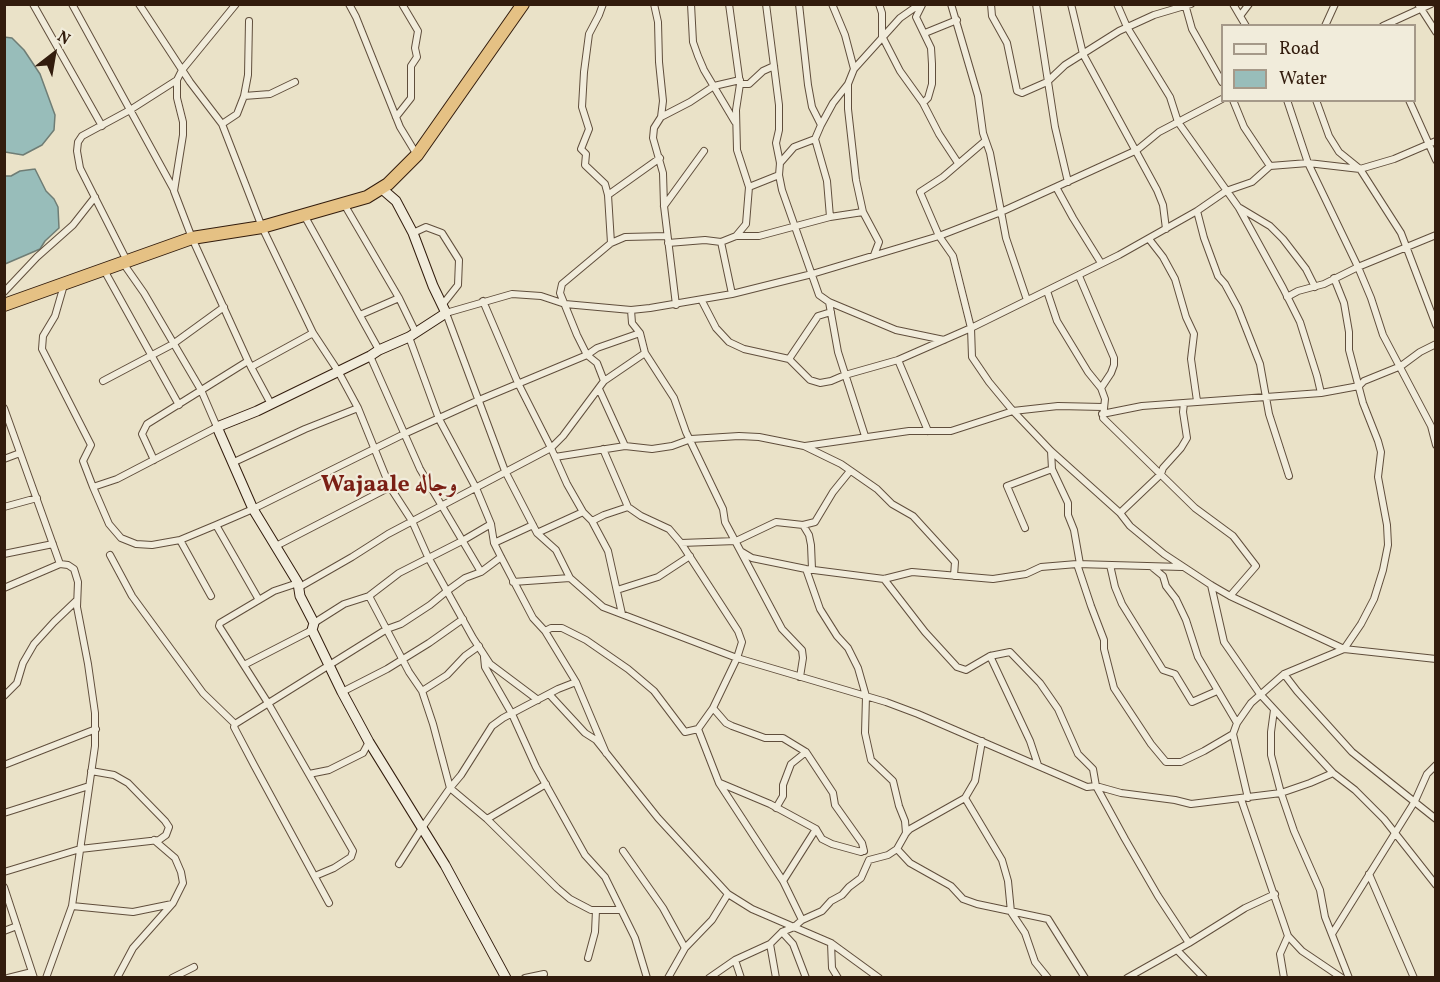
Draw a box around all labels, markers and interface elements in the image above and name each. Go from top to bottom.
north arrow [24,24,84,84]
legend [1221,24,1416,102]
text: N [53,26,74,51]
text: Road [1279,37,1320,62]
text: Water [1279,67,1327,92]
district label: Wajaale وجاله [321,473,457,501]

